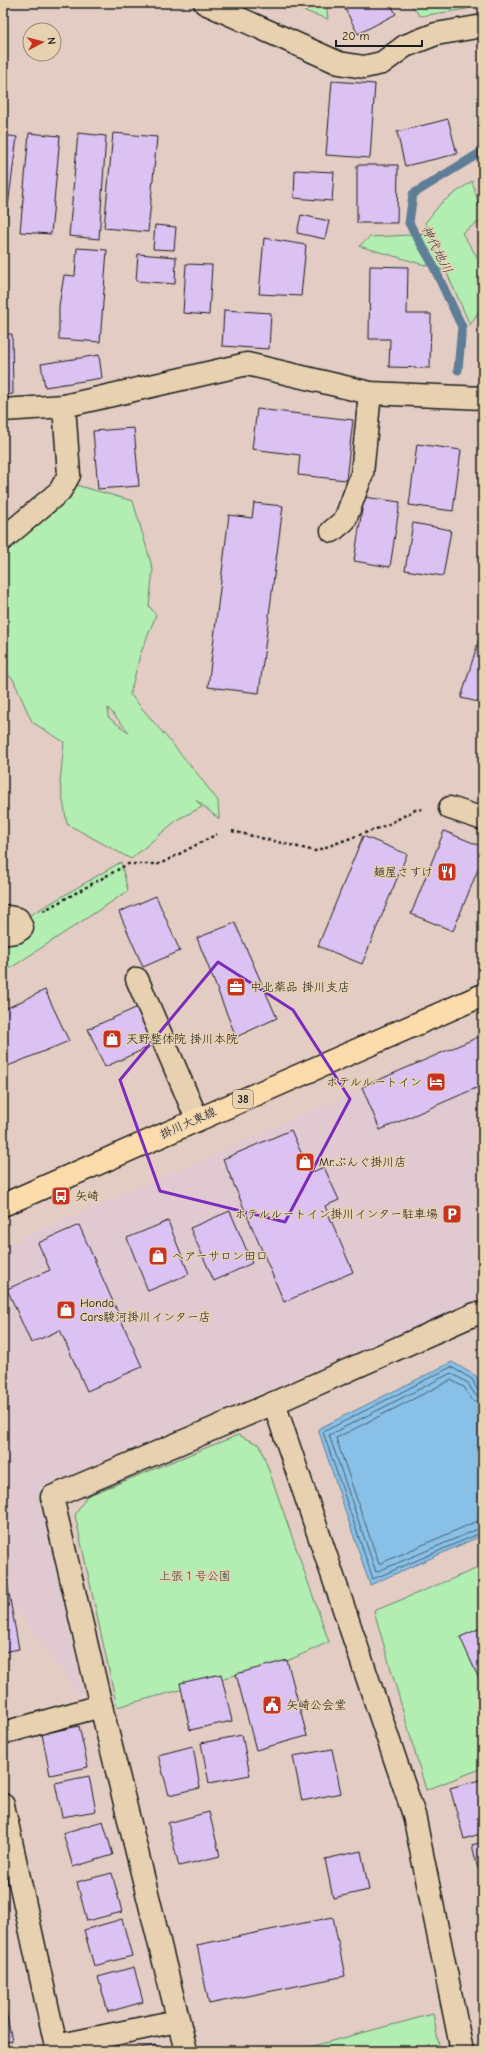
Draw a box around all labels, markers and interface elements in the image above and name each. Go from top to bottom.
north arrow [22,22,62,62]
scale bar [336,22,422,48]
text: 20 m [342,29,370,43]
text: N [45,36,58,45]
water label: 神代地川 [419,222,455,276]
restaurant icon: 麺屋さすけ [436,861,458,883]
place label: 麺屋さすけ [373,865,433,879]
office icon: 中北薬品 掛川支店 [225,976,247,998]
place label: 中北薬品 掛川支店 [250,980,350,994]
shop icon: 天野整体院 掛川本院 [101,1028,123,1050]
place label: 天野整体院 掛川本院 [126,1032,238,1046]
hotel icon: ホテルルートイン [425,1071,447,1093]
place label: ホテルルートイン [326,1075,422,1089]
road number: 38 [233,1090,253,1108]
street label: 掛川大東線 [158,1104,218,1142]
shop icon: Mr.ぶんぐ掛川店 [294,1151,316,1173]
place label: Mr.ぶんぐ掛川店 [319,1155,406,1169]
bus stop icon: 矢崎 [50,1185,72,1207]
place label: 矢崎 [75,1189,99,1203]
parking icon: ホテルルートイン掛川インター駐車場 [441,1203,463,1225]
place label: ホテルルートイン掛川インター駐車場 [234,1207,438,1221]
shop icon: ヘアーサロン田口 [147,1245,169,1267]
place label: ヘアーサロン田口 [172,1249,268,1263]
place label: Honda Cars駿河掛川インター店 [80,1296,211,1324]
shop icon: Honda Cars駿河掛川インター店 [55,1299,77,1321]
park label: 上張１号公園 [159,1569,231,1583]
public building icon: 矢崎公会堂 [261,1694,283,1716]
place label: 矢崎公会堂 [286,1698,346,1712]

